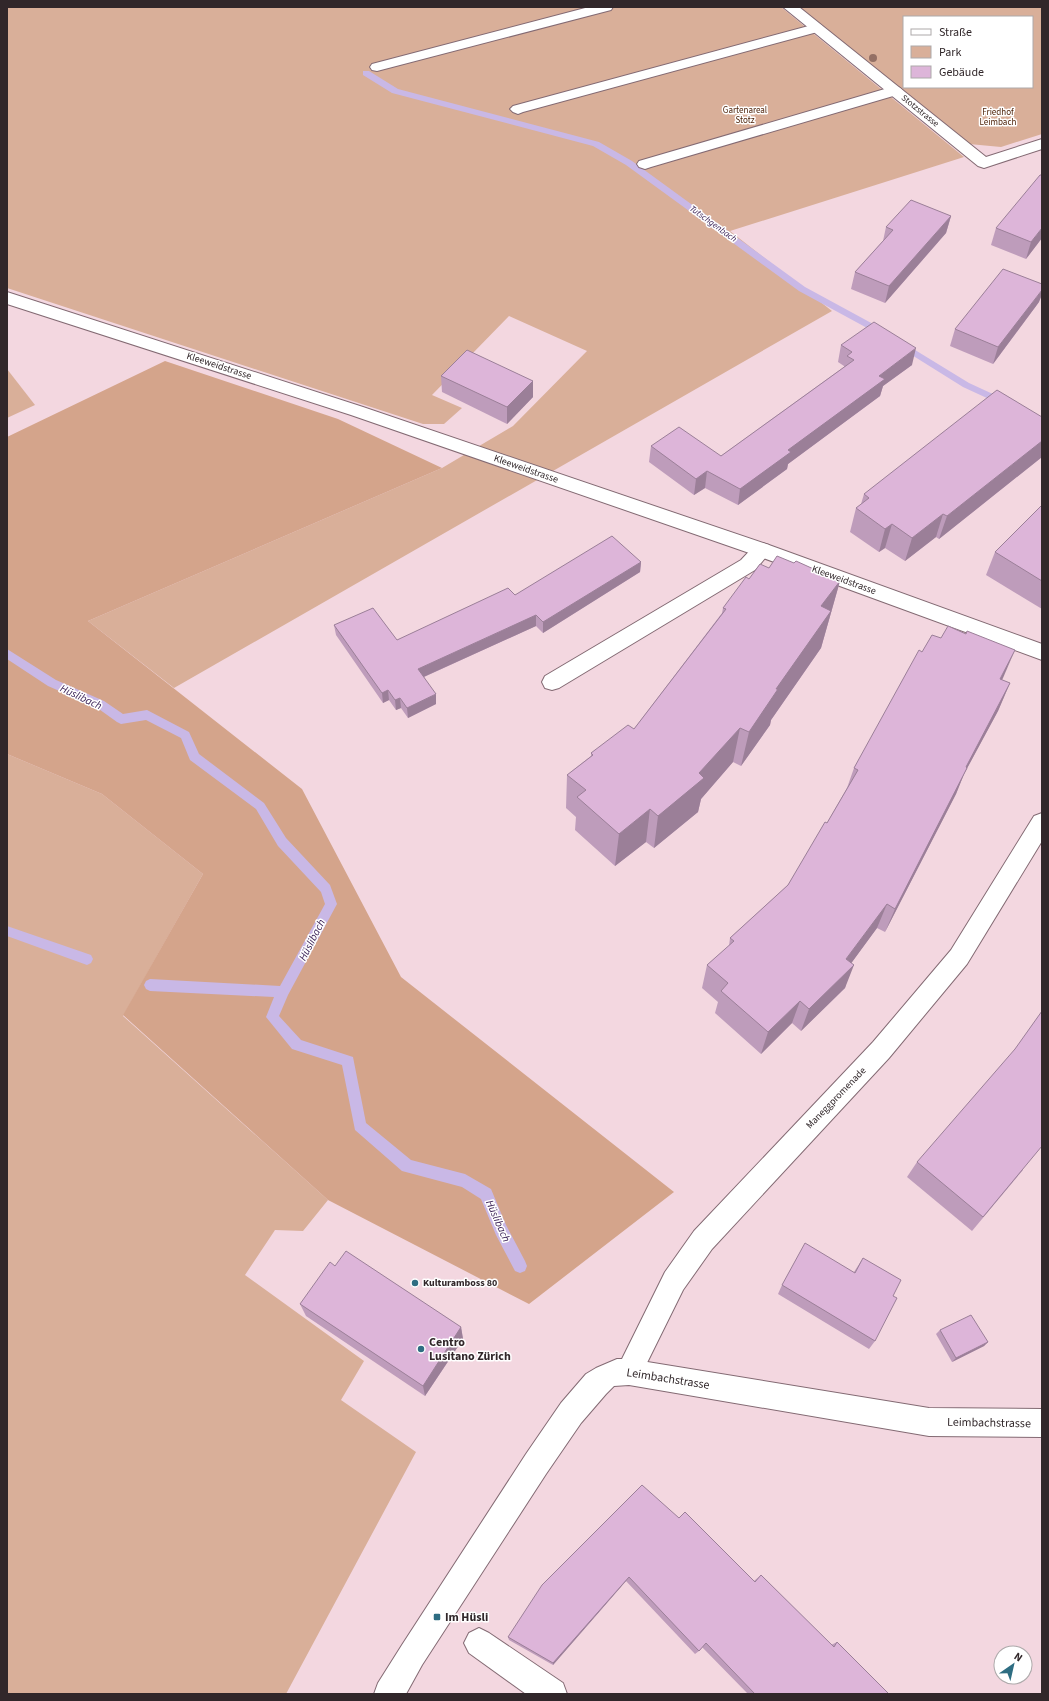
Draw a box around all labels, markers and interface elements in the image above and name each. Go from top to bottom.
legend [903,16,1033,88]
text: Straße [939,24,972,41]
text: Park [939,44,961,61]
text: Gebäude [939,64,984,81]
street label: Stotzstrasse [898,92,942,131]
park label: Gartenareal Stotz [723,104,767,127]
park label: Friedhof Leimbach [980,106,1017,129]
water label: Tutschgenbach [687,202,740,246]
street label: Kleeweidstrasse [185,349,253,383]
street label: Kleeweidstrasse [492,451,560,487]
street label: Kleeweidstrasse [810,562,878,598]
water label: Hüslibach [58,681,105,713]
water label: Hüslibach [295,916,329,963]
street label: Maneggpromenade [803,1064,869,1132]
water label: Hüslibach [482,1198,514,1245]
place label: Kulturamboss 80 [423,1276,497,1290]
marker: Kulturamboss 80 [410,1278,420,1288]
place label: Centro Lusitano Zürich [429,1334,511,1365]
marker: Centro Lusitano Zürich [416,1344,426,1354]
street label: Leimbachstrasse [625,1364,711,1394]
street label: Leimbachstrasse [947,1414,1031,1432]
place label: Im Hüsli [445,1609,488,1626]
marker: Im Hüsli [432,1612,442,1622]
north arrow [993,1645,1033,1685]
text: N [1011,1649,1026,1665]

